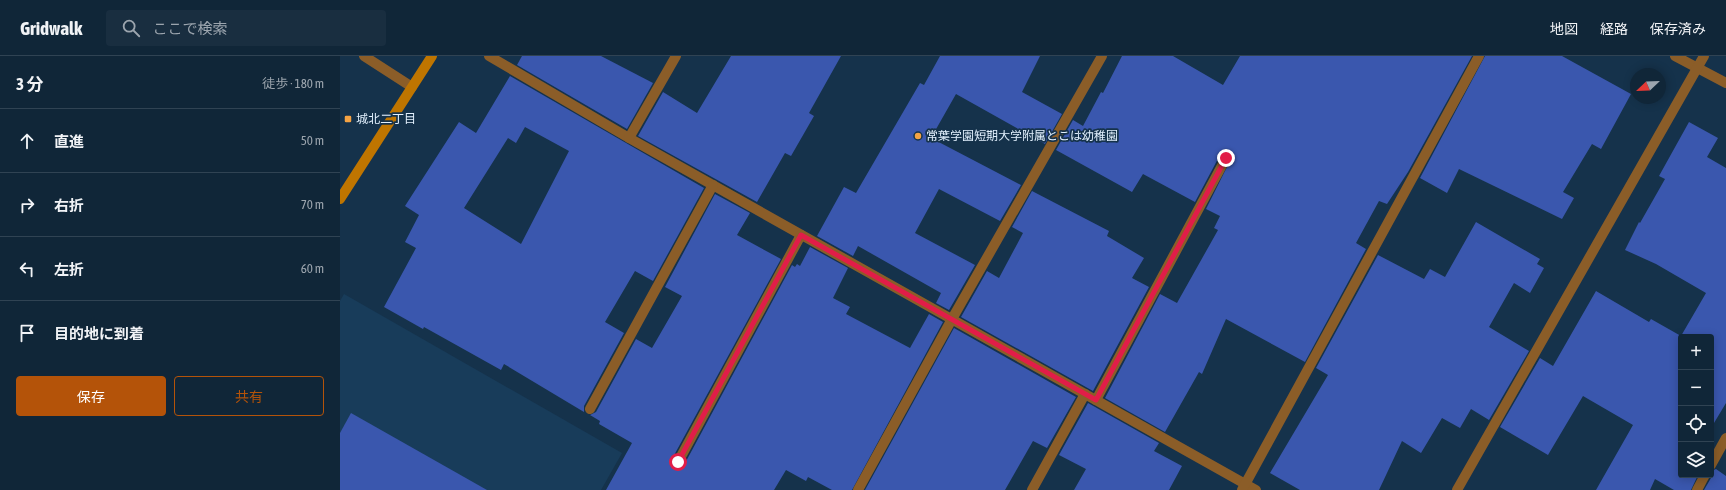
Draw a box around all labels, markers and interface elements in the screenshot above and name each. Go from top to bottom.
search box [106,10,386,46]
text: Gridwalk [20,17,82,39]
icon: search [120,17,142,39]
text: ここで検索 [152,20,227,37]
text: 地図 [1550,21,1578,37]
text: 経路 [1600,21,1628,37]
text: 保存済み [1650,21,1706,37]
north arrow [1630,68,1666,104]
text: 3 分 [16,74,43,94]
text: 徒歩 · 180 m [262,76,324,91]
place label: 城北二丁目 [356,112,416,126]
marker: 城北二丁目 [343,114,353,124]
place label: 常葉学園短期大学附属とこは幼稚園 [926,129,1118,143]
icon: ahead [16,130,38,152]
marker: 常葉学園短期大学附属とこは幼稚園 [913,131,923,141]
text: 直進 [54,133,84,150]
text: 50 m [301,133,324,148]
route end [1217,149,1235,167]
icon: right [16,194,38,216]
text: 右折 [54,197,84,214]
text: 70 m [301,197,324,212]
icon: left [16,258,38,280]
text: 左折 [54,261,84,278]
text: 60 m [301,261,324,276]
icon: arrive [16,322,38,344]
text: 目的地に到着 [54,325,144,342]
map controls [1678,334,1714,478]
button: + [1678,334,1714,370]
button: − [1678,370,1714,406]
button: 保存 [16,376,166,416]
button: 共有 [174,376,324,416]
button: locate [1678,406,1714,442]
button: layers [1678,442,1714,478]
route start [669,453,687,471]

